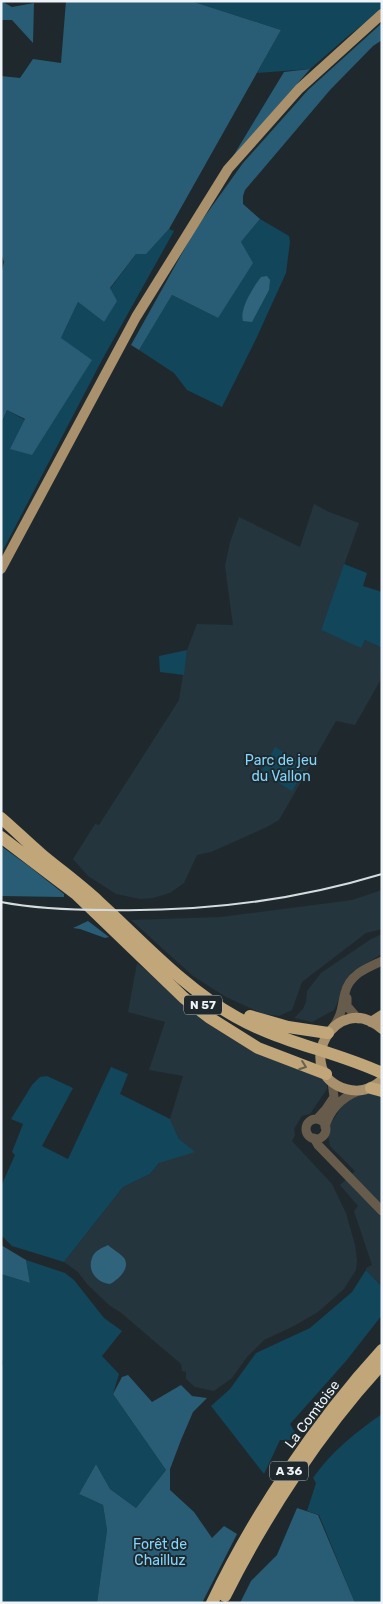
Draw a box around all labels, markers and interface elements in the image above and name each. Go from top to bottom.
park label: Parc de jeu du Vallon [245,752,317,785]
road number: N 57 [184,996,222,1014]
one-way arrow [298,1060,307,1070]
street label: La Comtoise [281,1377,344,1452]
road number: A 36 [270,1462,308,1480]
park label: Forêt de Chailluz [133,1536,187,1569]

